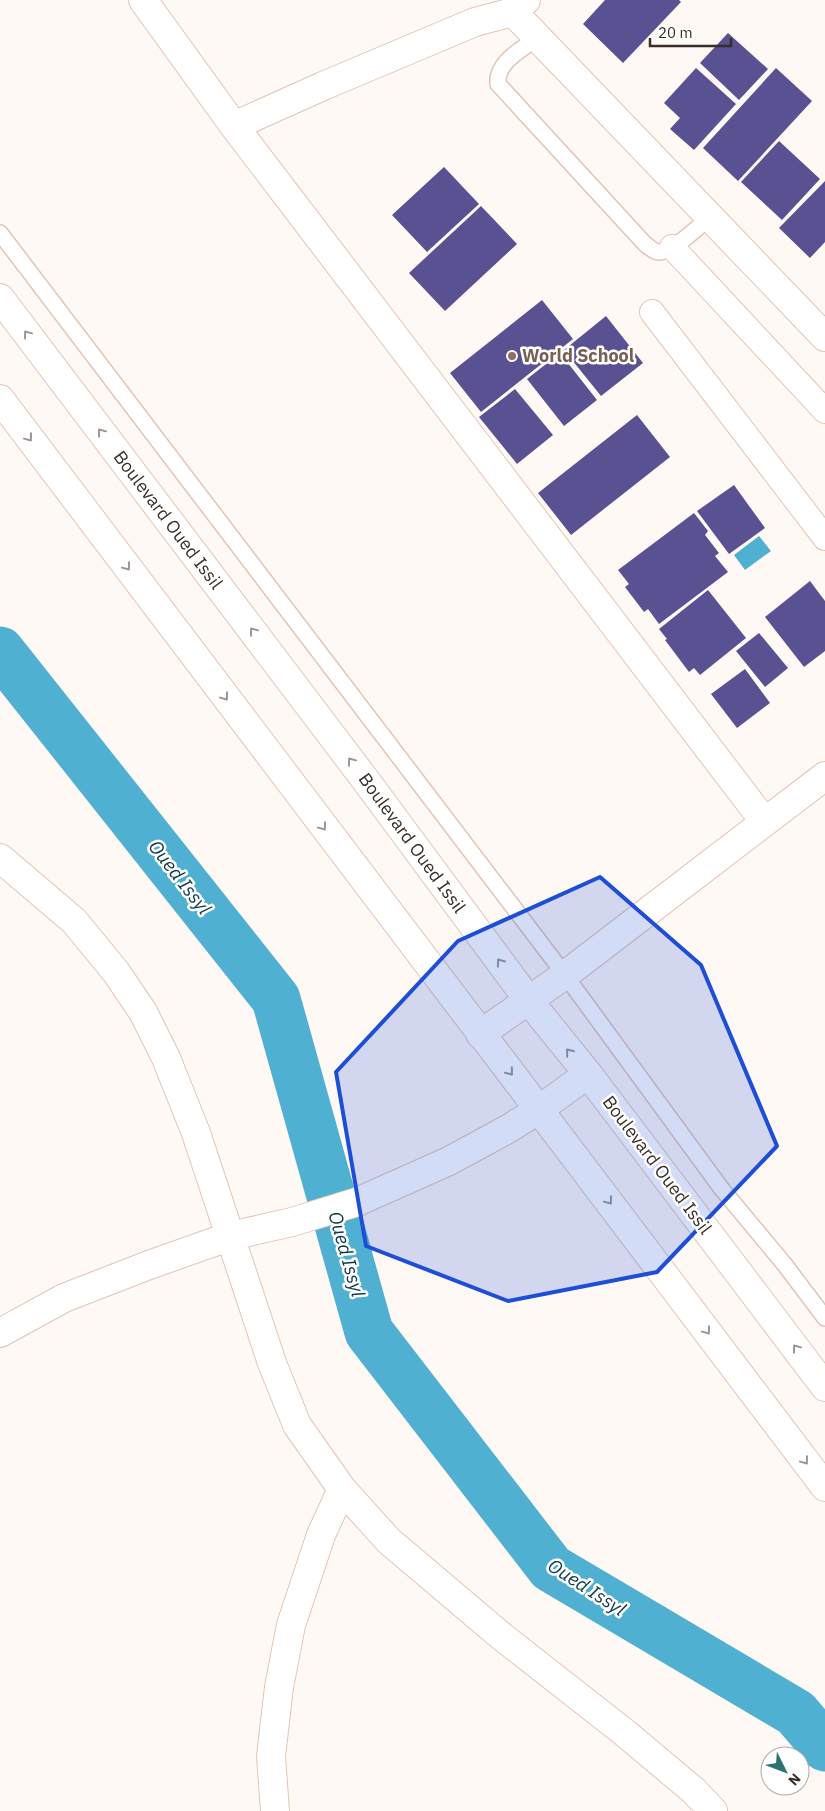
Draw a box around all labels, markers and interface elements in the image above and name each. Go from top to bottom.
scale bar [650,15,731,47]
text: 20 m [658,23,693,42]
one-way arrow [24,330,33,340]
place label: World School [522,344,635,367]
marker: World School [506,350,518,362]
one-way arrow [99,429,107,438]
one-way arrow [24,432,32,441]
street label: Boulevard Oued Issil [109,446,228,594]
one-way arrow [122,561,130,570]
one-way arrow [250,628,258,637]
one-way arrow [220,691,228,700]
one-way arrow [348,757,357,767]
street label: Boulevard Oued Issil [354,768,471,917]
one-way arrow [318,821,326,830]
water label: Oued Issyl [143,835,217,919]
one-way arrow [497,958,506,968]
one-way arrow [567,1049,575,1058]
one-way arrow [505,1066,513,1075]
street label: Boulevard Oued Issil [598,1091,717,1239]
one-way arrow [604,1195,612,1204]
water label: Oued Issyl [323,1208,371,1300]
one-way arrow [701,1325,710,1335]
one-way arrow [793,1345,801,1354]
one-way arrow [799,1455,808,1465]
water label: Oued Issyl [544,1553,630,1621]
north arrow [760,1746,810,1796]
text: N [785,1770,805,1789]

